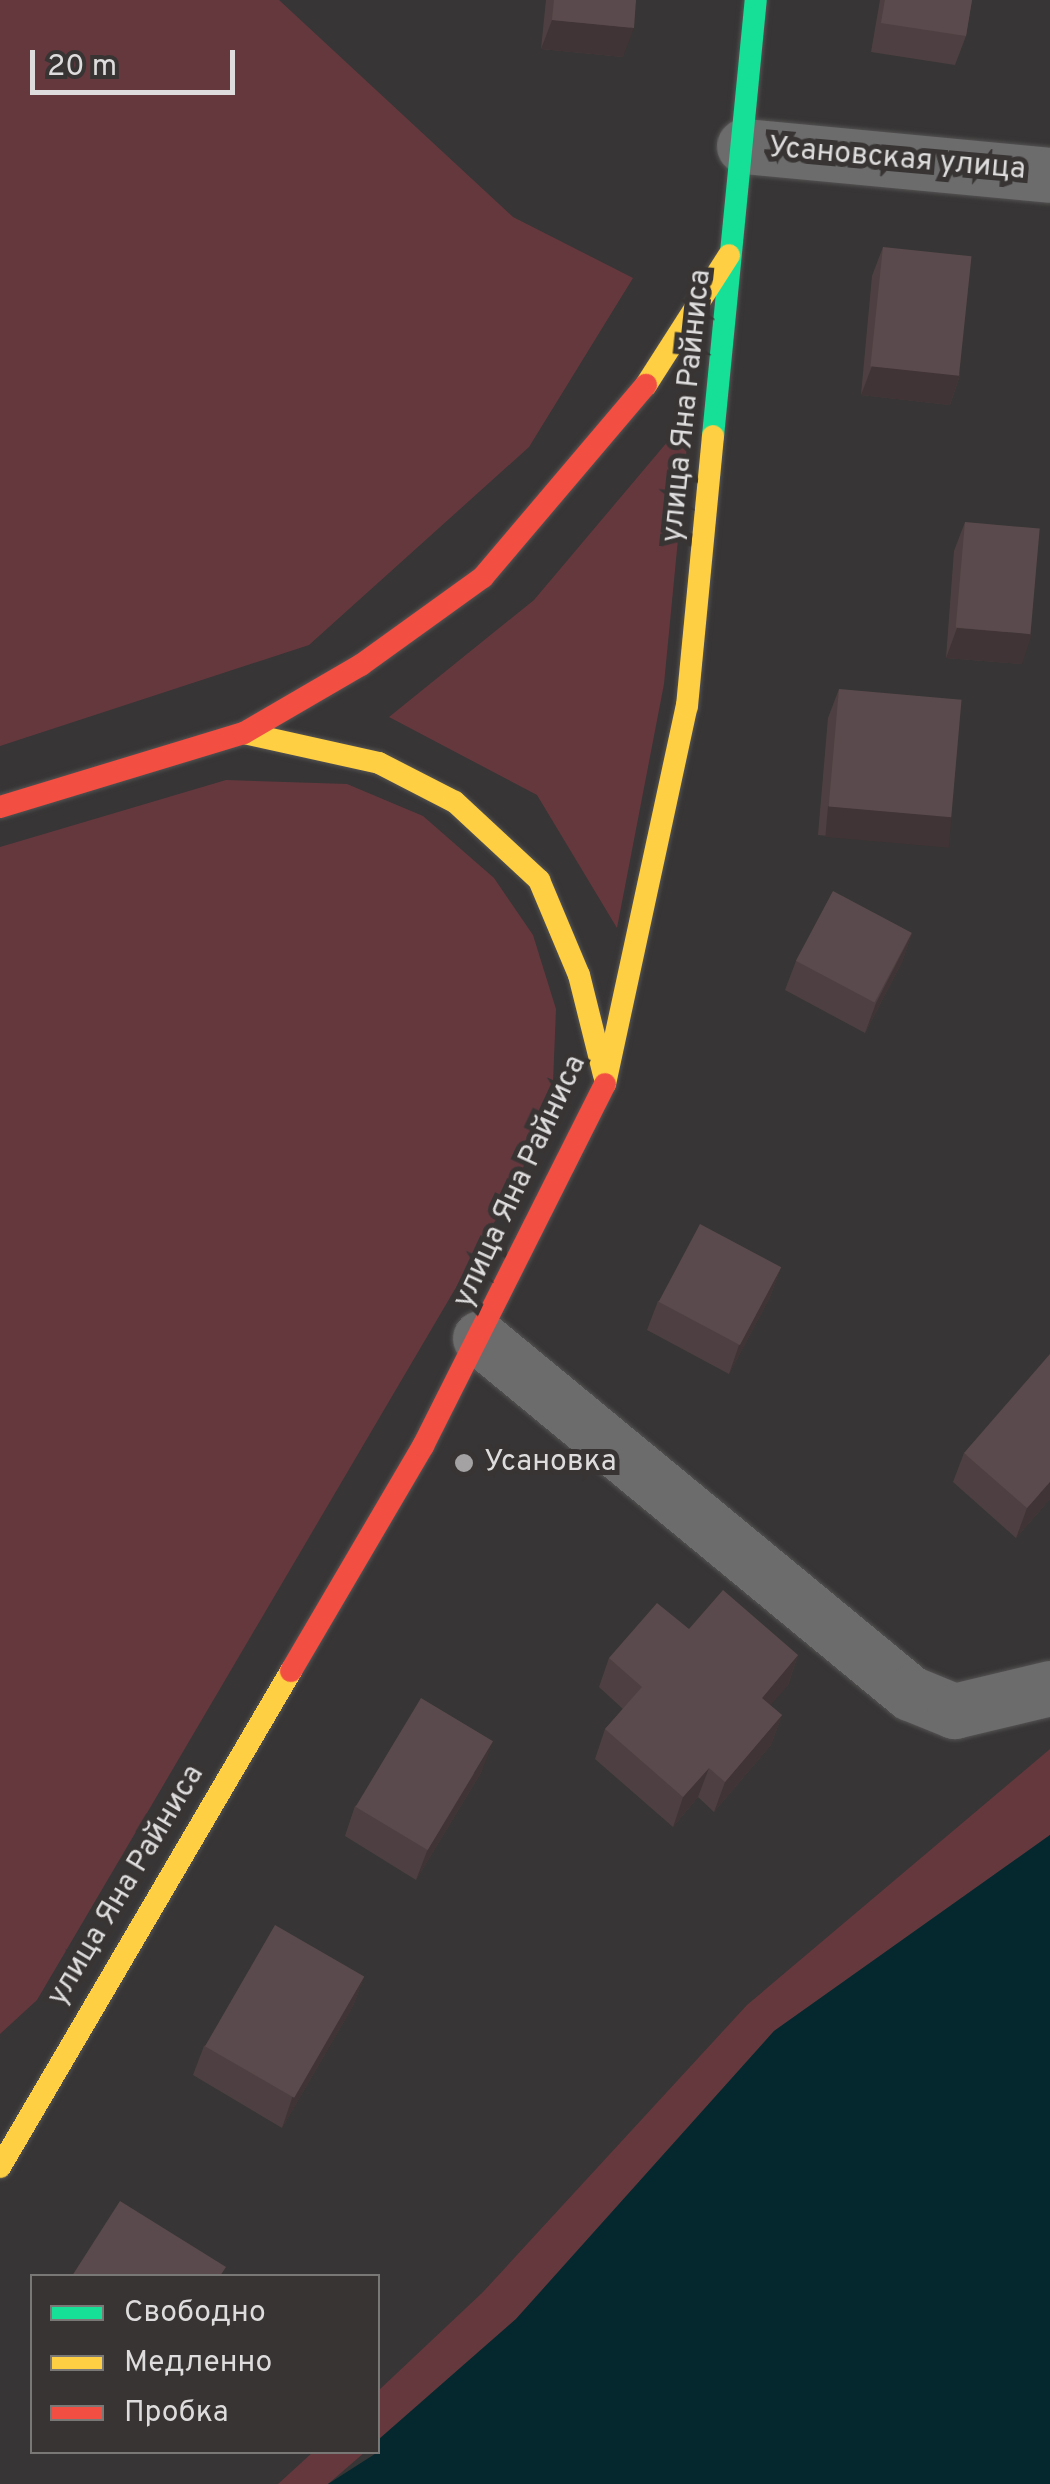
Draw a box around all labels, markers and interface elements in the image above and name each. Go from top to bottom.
scale bar [35,30,240,92]
text: 20 m [47,49,117,86]
street label: Усановская улица [767,131,1027,189]
street label: улица Яна Райниса [656,268,720,544]
street label: улица Яна Райниса [447,1050,595,1314]
place label: Усановка [484,1445,617,1481]
marker: Усановка [453,1452,475,1474]
street label: улица Яна Райниса [41,1759,213,2013]
legend [30,2274,380,2454]
text: Свободно [124,2295,266,2332]
text: Медленно [124,2345,272,2382]
text: Пробка [124,2395,229,2432]

